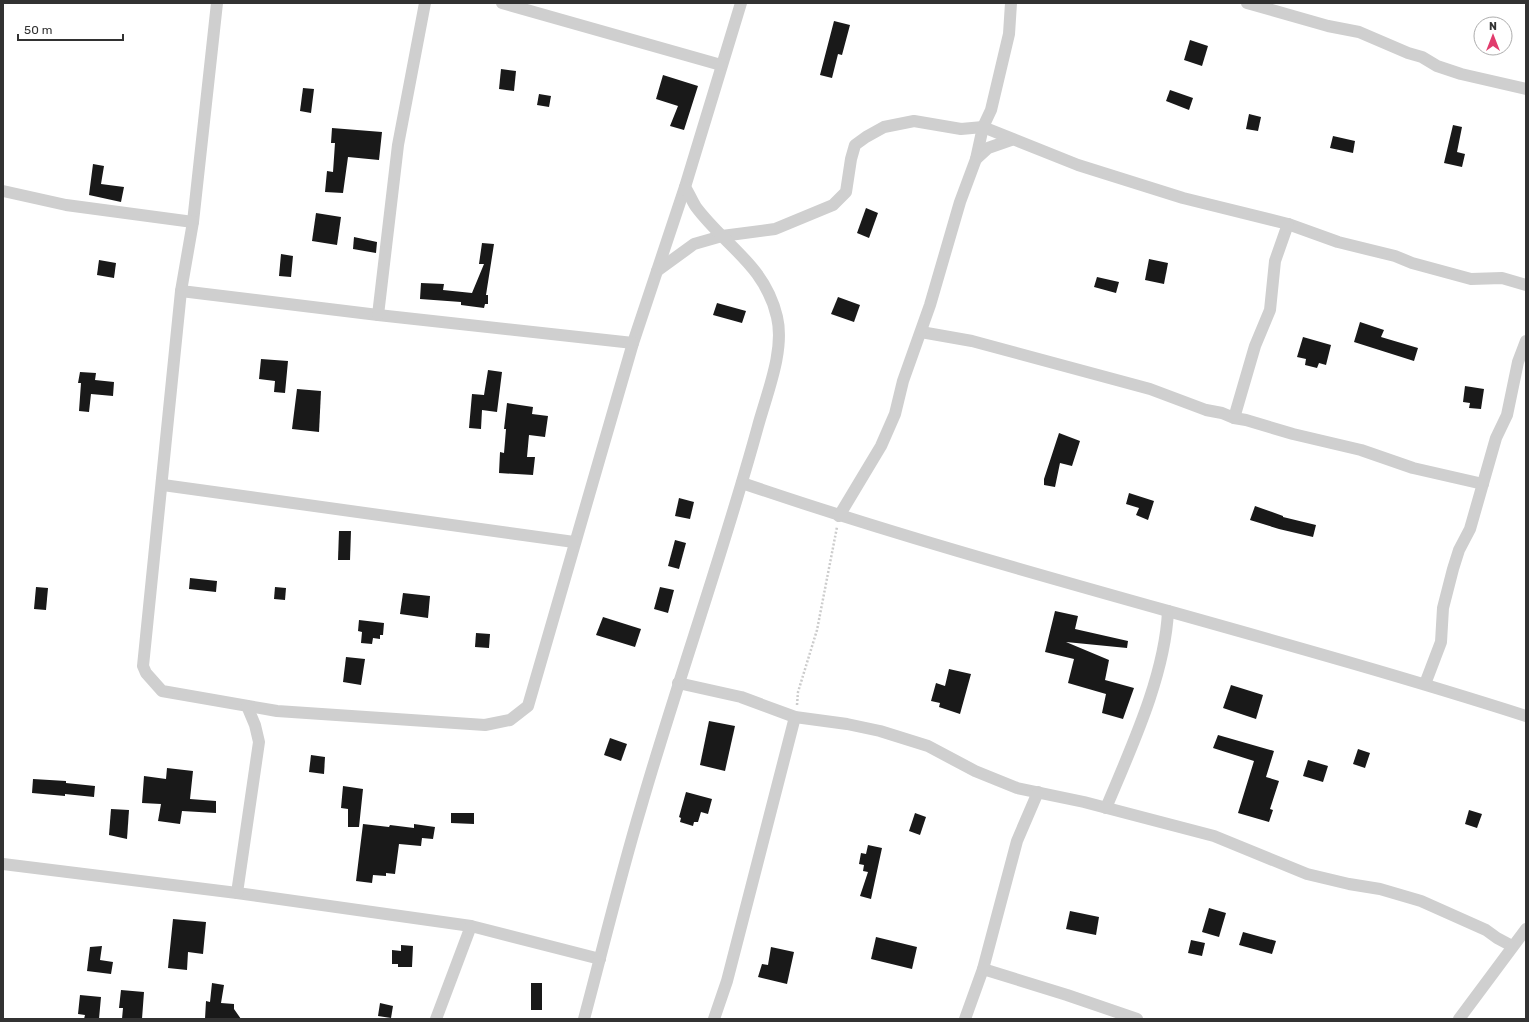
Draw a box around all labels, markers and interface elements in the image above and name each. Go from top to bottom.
scale bar [18,16,123,42]
north arrow [1473,16,1513,56]
text: N [1489,20,1497,33]
text: 50 m [24,23,52,37]

